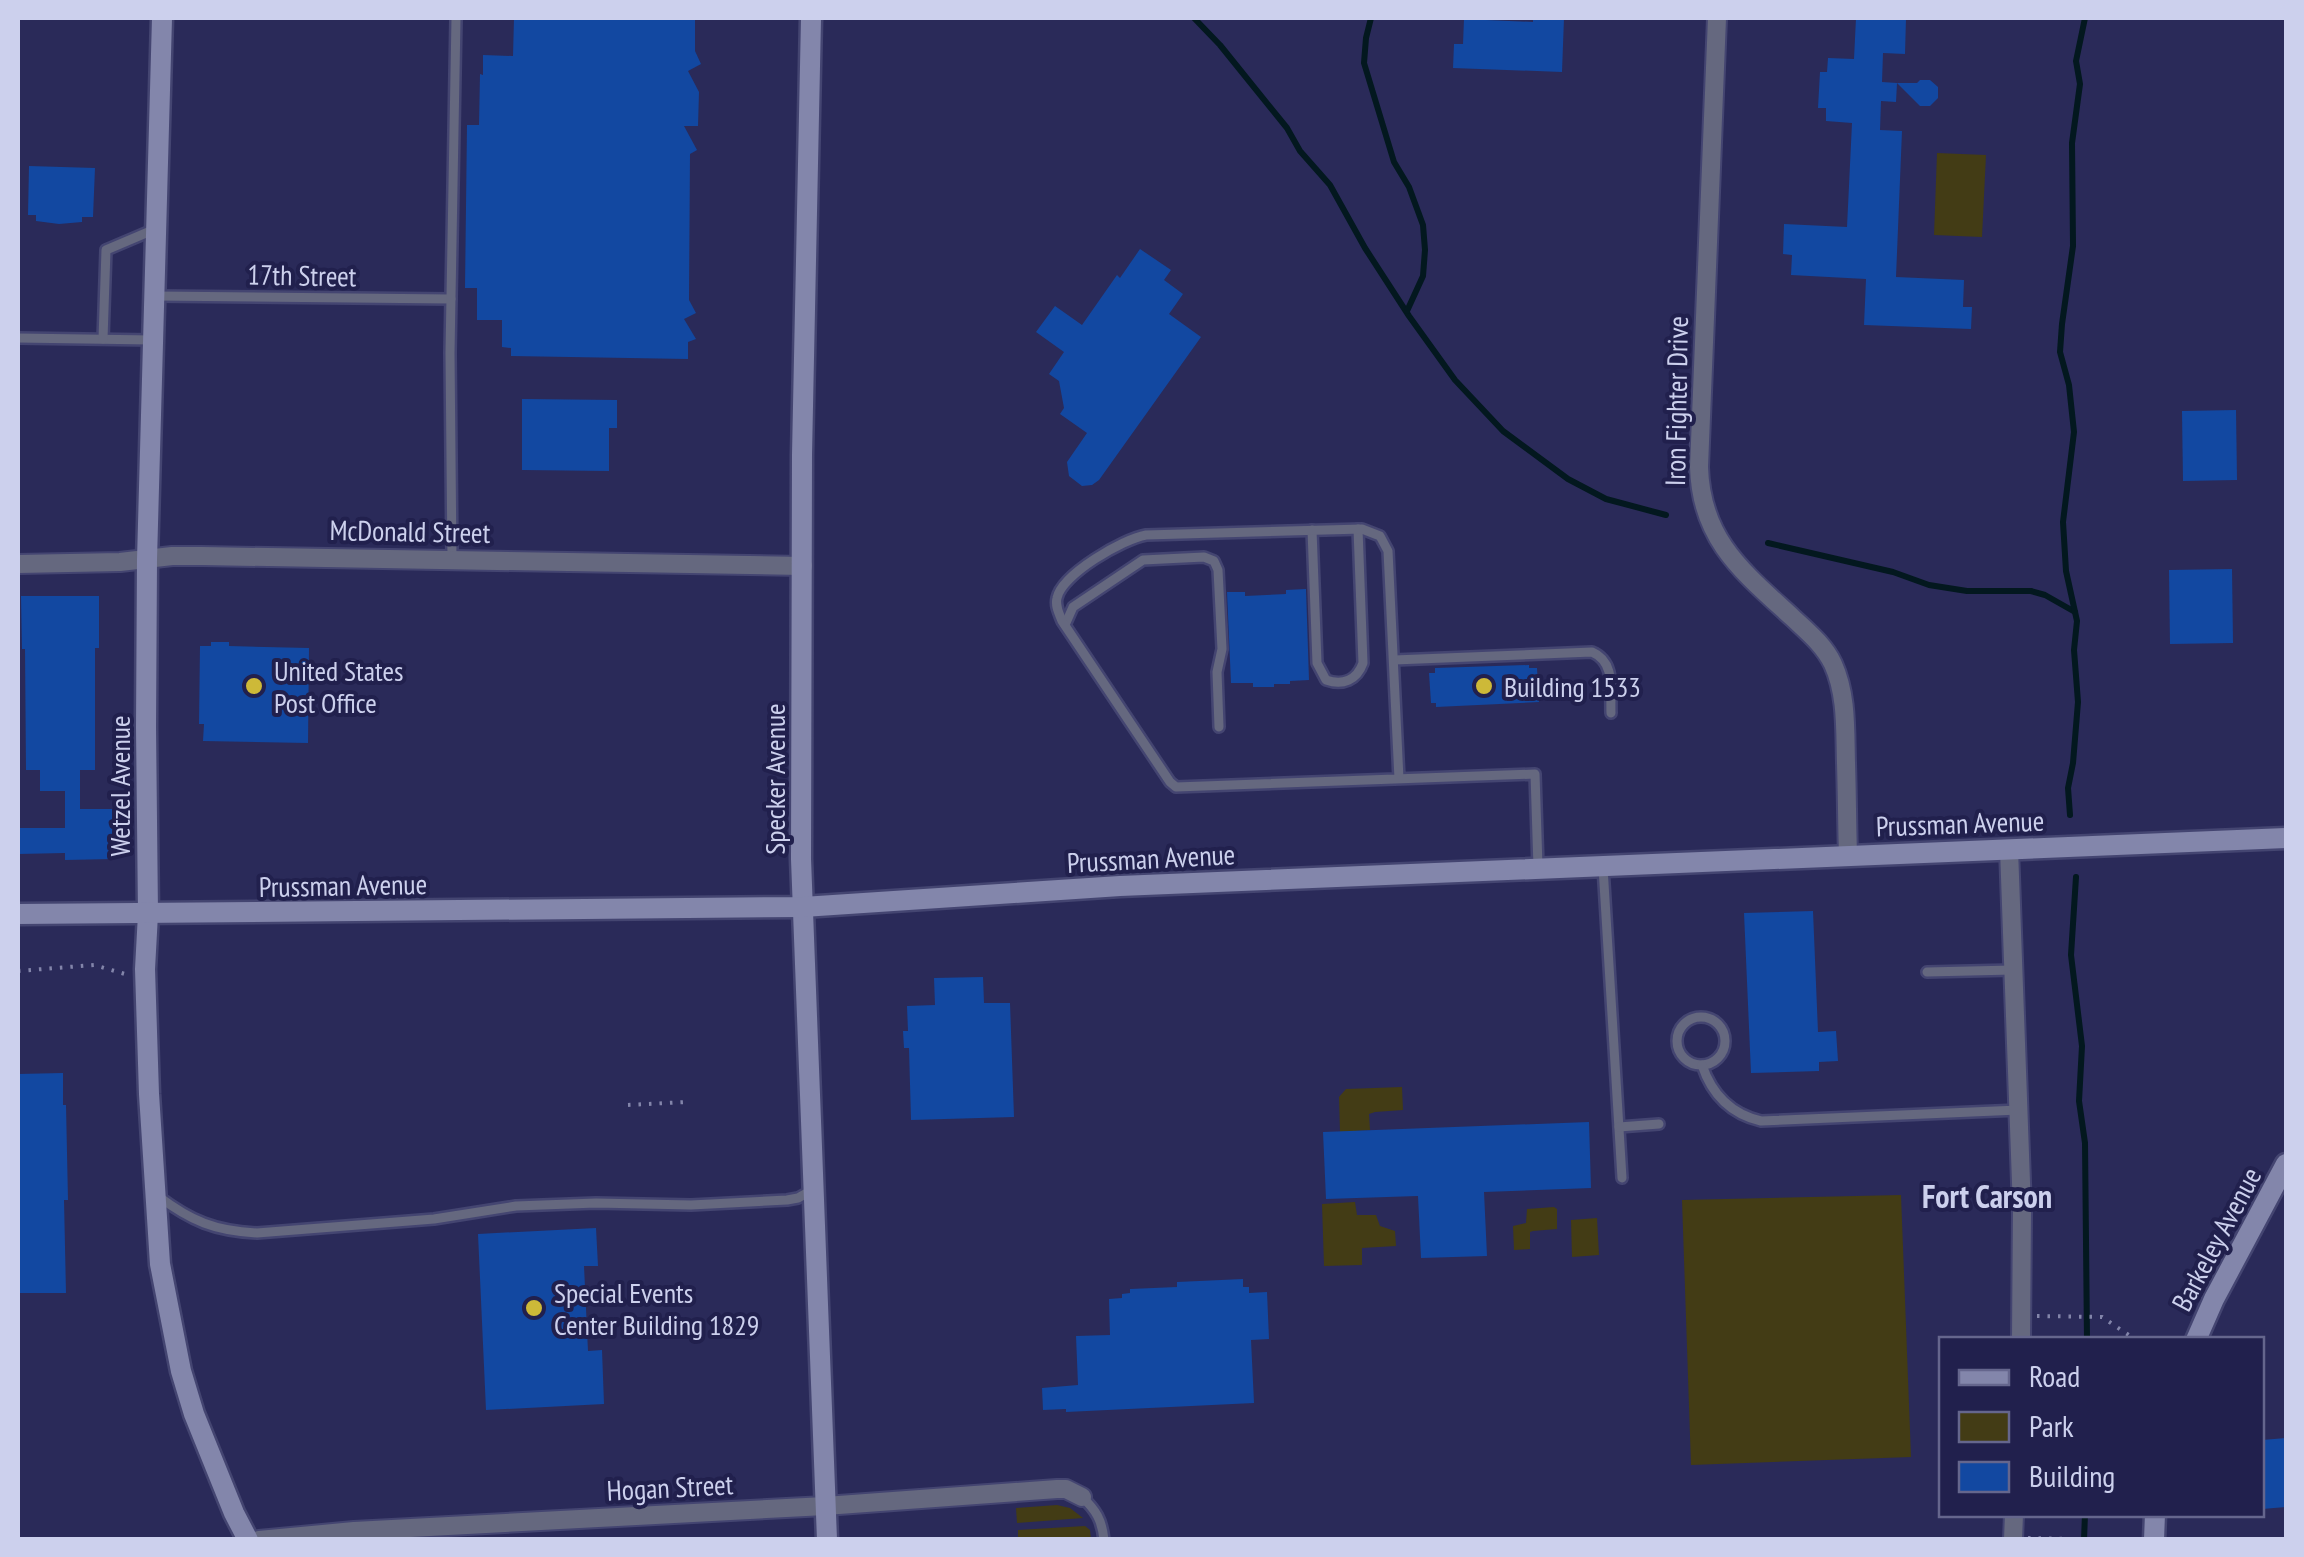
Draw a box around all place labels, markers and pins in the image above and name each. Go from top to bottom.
place label: United States Post Office [274,652,403,721]
place label: Building 1533 [1504,668,1641,705]
marker: United States Post Office [243,675,265,697]
marker: Building 1533 [1473,675,1495,697]
place label: Special Events Center Building 1829 [554,1274,759,1343]
marker: Special Events Center Building 1829 [523,1297,545,1319]

